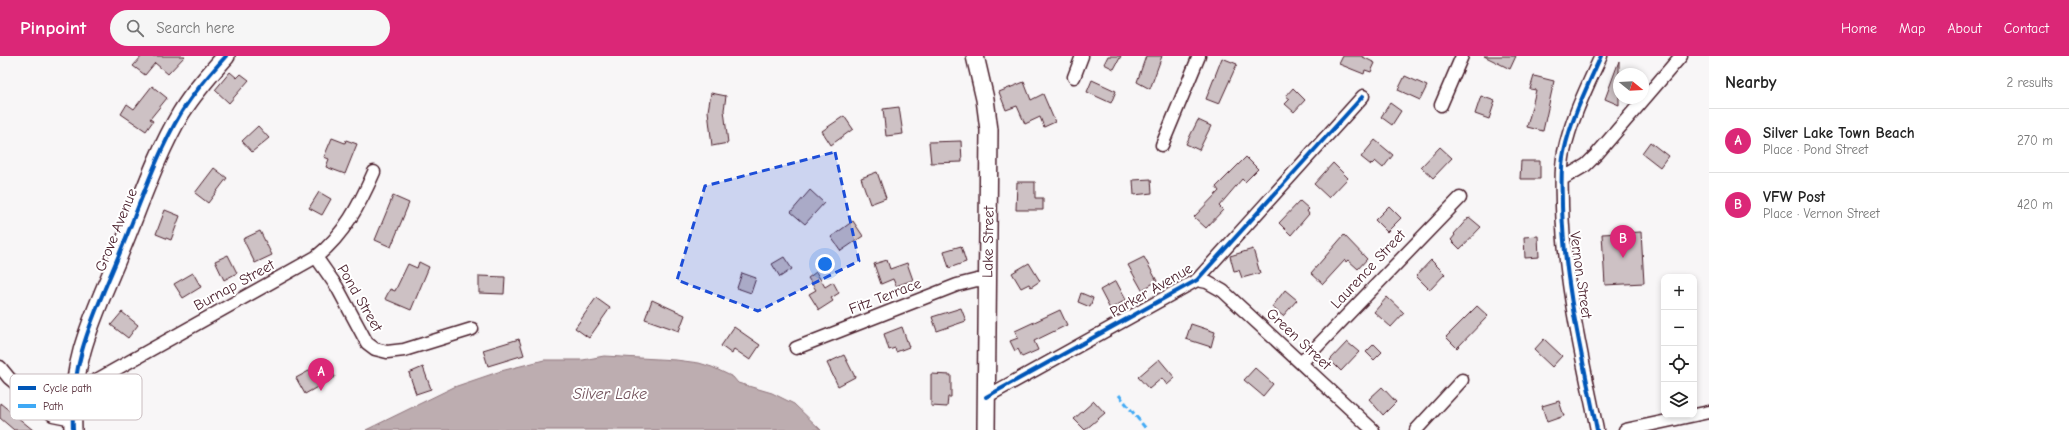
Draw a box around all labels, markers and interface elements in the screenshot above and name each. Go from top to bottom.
search box [110,10,390,46]
text: Pinpoint [20,17,86,39]
icon: search [124,17,146,39]
text: Search here [156,19,234,37]
text: Home [1841,20,1877,37]
text: Map [1899,20,1925,37]
text: About [1947,20,1982,37]
text: Contact [2004,20,2049,37]
north arrow [1613,68,1649,104]
text: Nearby [1725,73,1776,92]
text: 2 results [2006,75,2053,90]
text: Silver Lake Town Beach [1763,124,1915,142]
text: A [1734,133,1742,148]
text: 270 m [2017,133,2053,148]
text: Place · Pond Street [1763,142,1868,157]
street label: Grove Avenue [91,185,141,274]
text: VFW Post [1763,188,1825,206]
text: B [1734,197,1742,212]
text: 420 m [2017,197,2053,212]
street label: Lake Street [978,205,998,278]
text: Place · Vernon Street [1763,206,1880,221]
street label: Laurence Street [1327,225,1410,312]
pin: B [1610,225,1636,258]
street label: Vernon Street [1566,230,1596,320]
your location [815,254,835,274]
street label: Burnap Street [190,255,278,315]
street label: Parker Avenue [1106,259,1196,321]
street label: Pond Street [334,261,387,335]
street label: Fitz Terrace [846,274,924,318]
map controls [1661,274,1697,418]
button: + [1661,274,1697,310]
street label: Green Street [1263,304,1336,374]
button: − [1661,310,1697,346]
button: locate [1661,346,1697,382]
pin: A [308,358,334,391]
legend [10,374,142,420]
text: Cycle path [43,382,92,395]
button: layers [1661,382,1697,418]
water label: Silver Lake [573,385,647,403]
text: Path [43,400,64,413]

